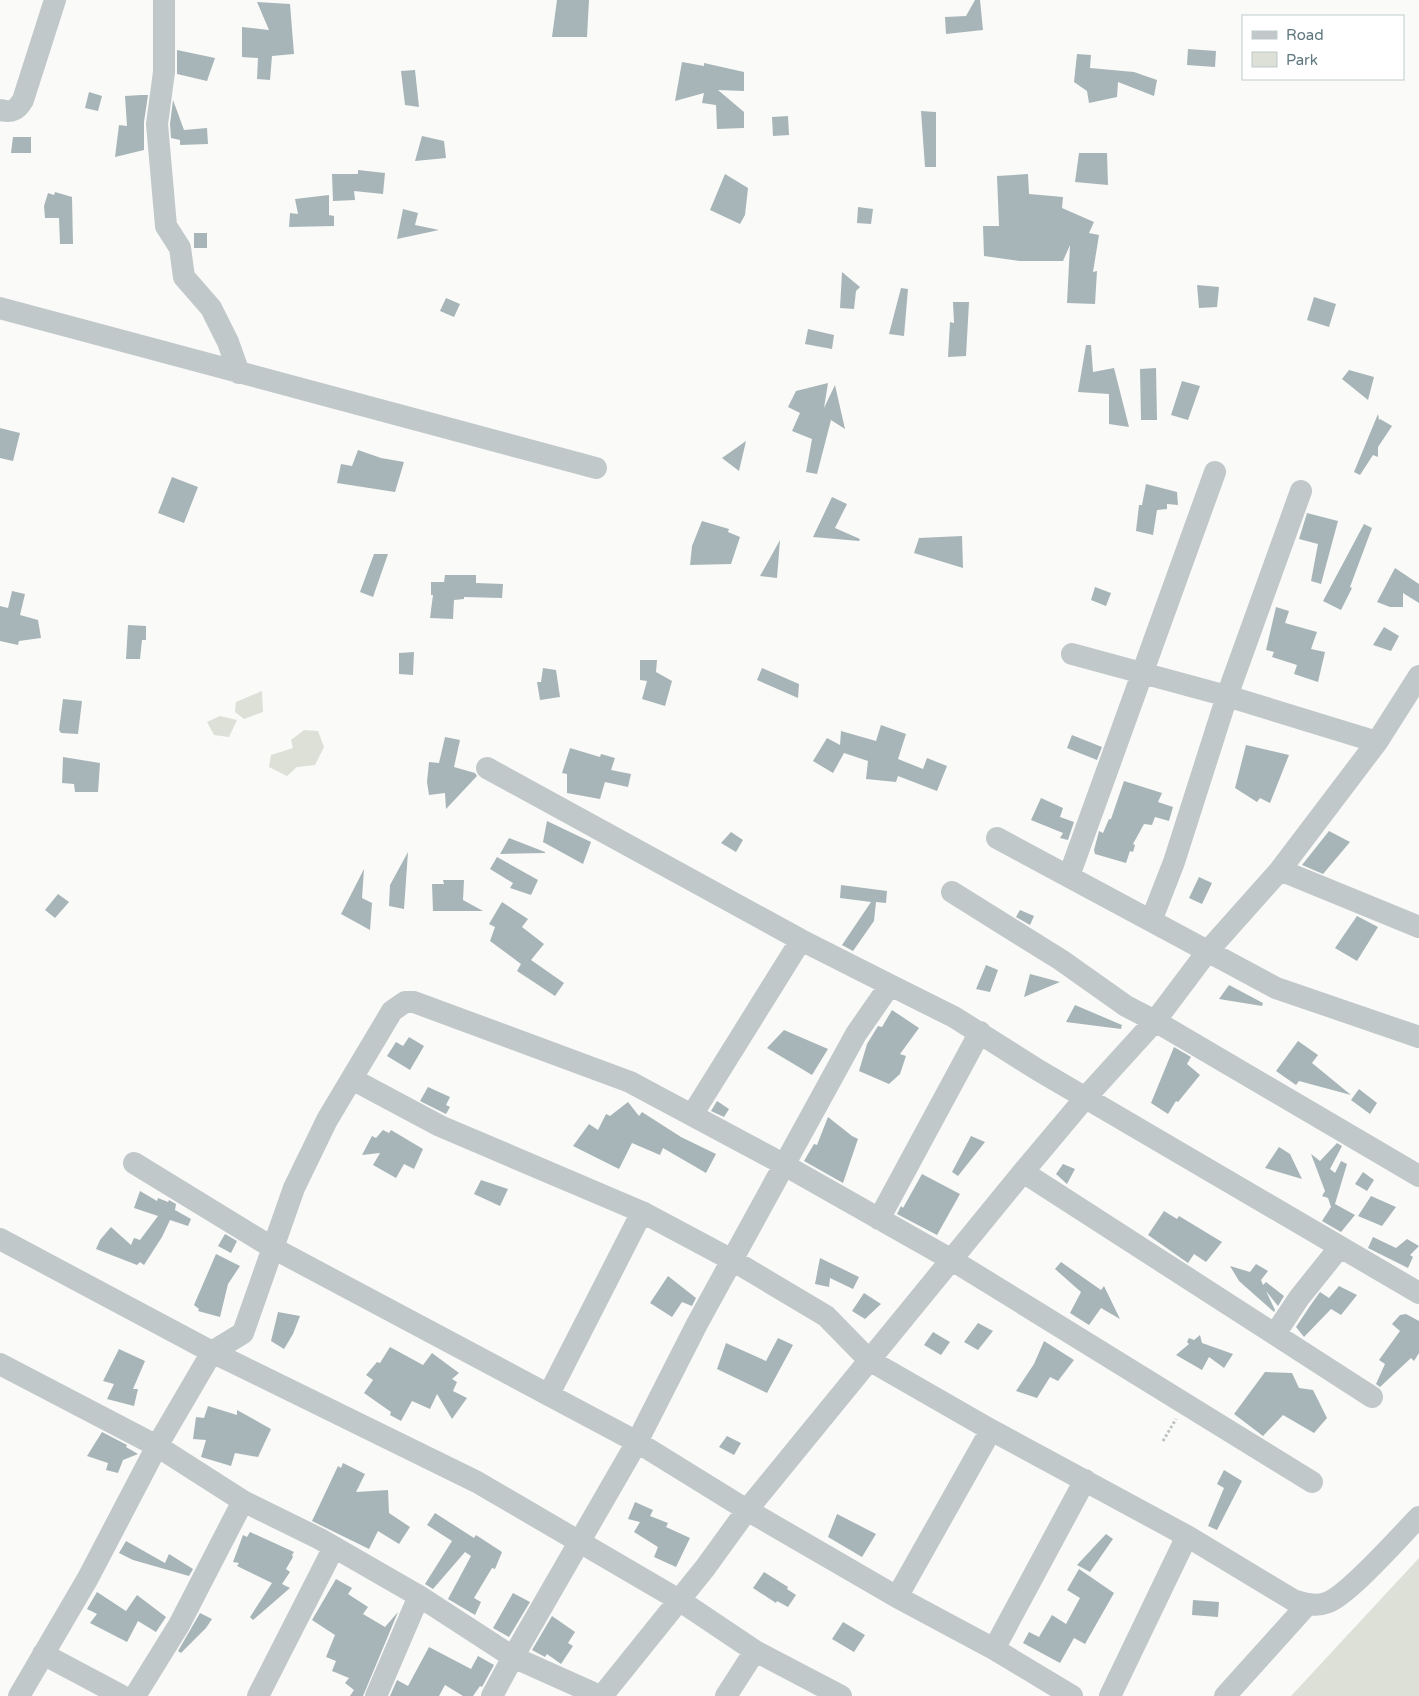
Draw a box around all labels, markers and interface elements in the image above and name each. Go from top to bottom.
legend [1242,15,1404,80]
text: Road [1286,26,1324,44]
text: Park [1286,51,1318,69]

